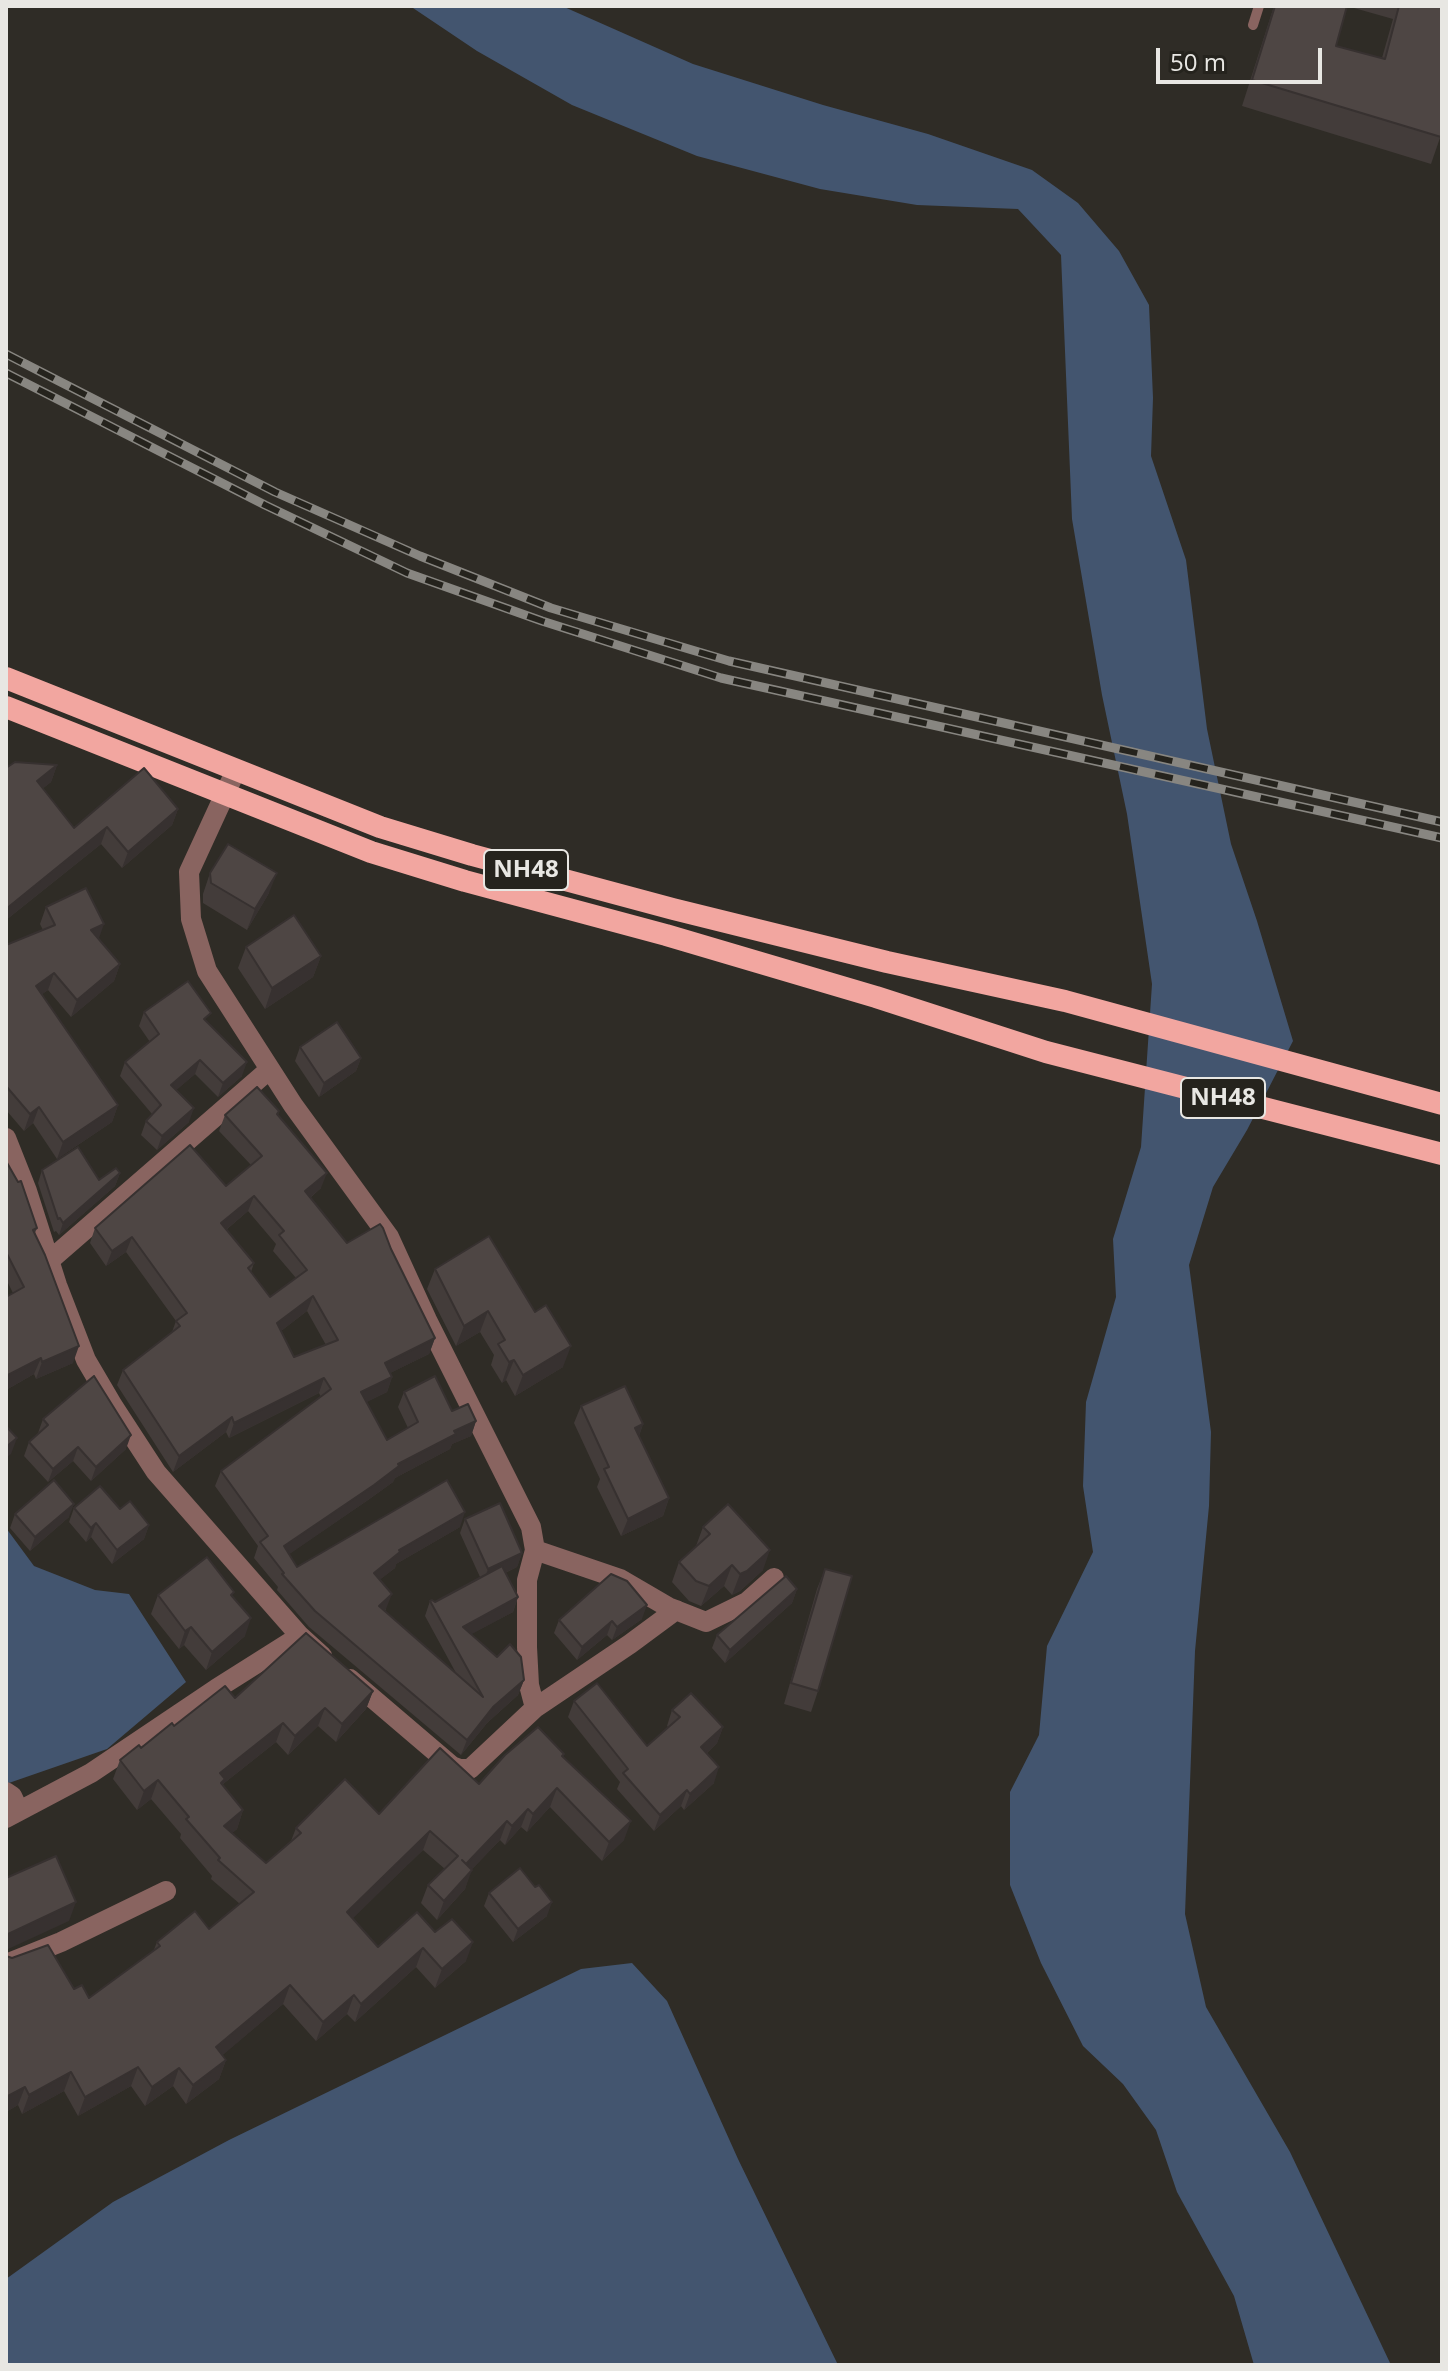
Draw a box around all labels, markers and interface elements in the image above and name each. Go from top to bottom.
scale bar [1160,32,1326,82]
text: 50 m [1170,45,1226,78]
road number: NH48 [484,850,568,890]
road number: NH48 [1181,1078,1265,1118]

